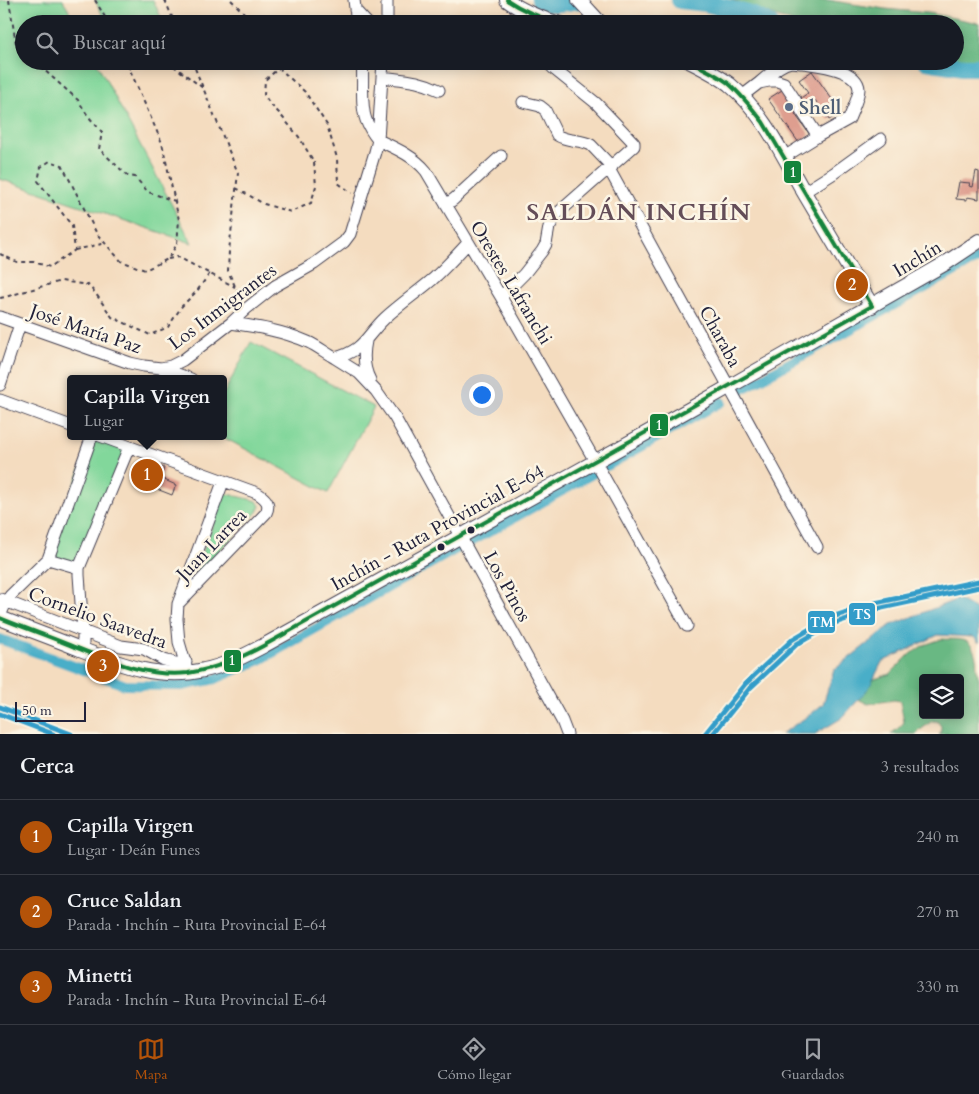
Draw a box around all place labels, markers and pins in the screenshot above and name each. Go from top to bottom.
place label: Shell [799,95,842,121]
marker: Shell [783,101,795,113]
pin: 2 [836,266,868,304]
pin: 1 [131,456,163,494]
unlabelled marker [466,525,476,535]
unlabelled marker [436,542,446,552]
pin: 3 [87,647,119,685]

